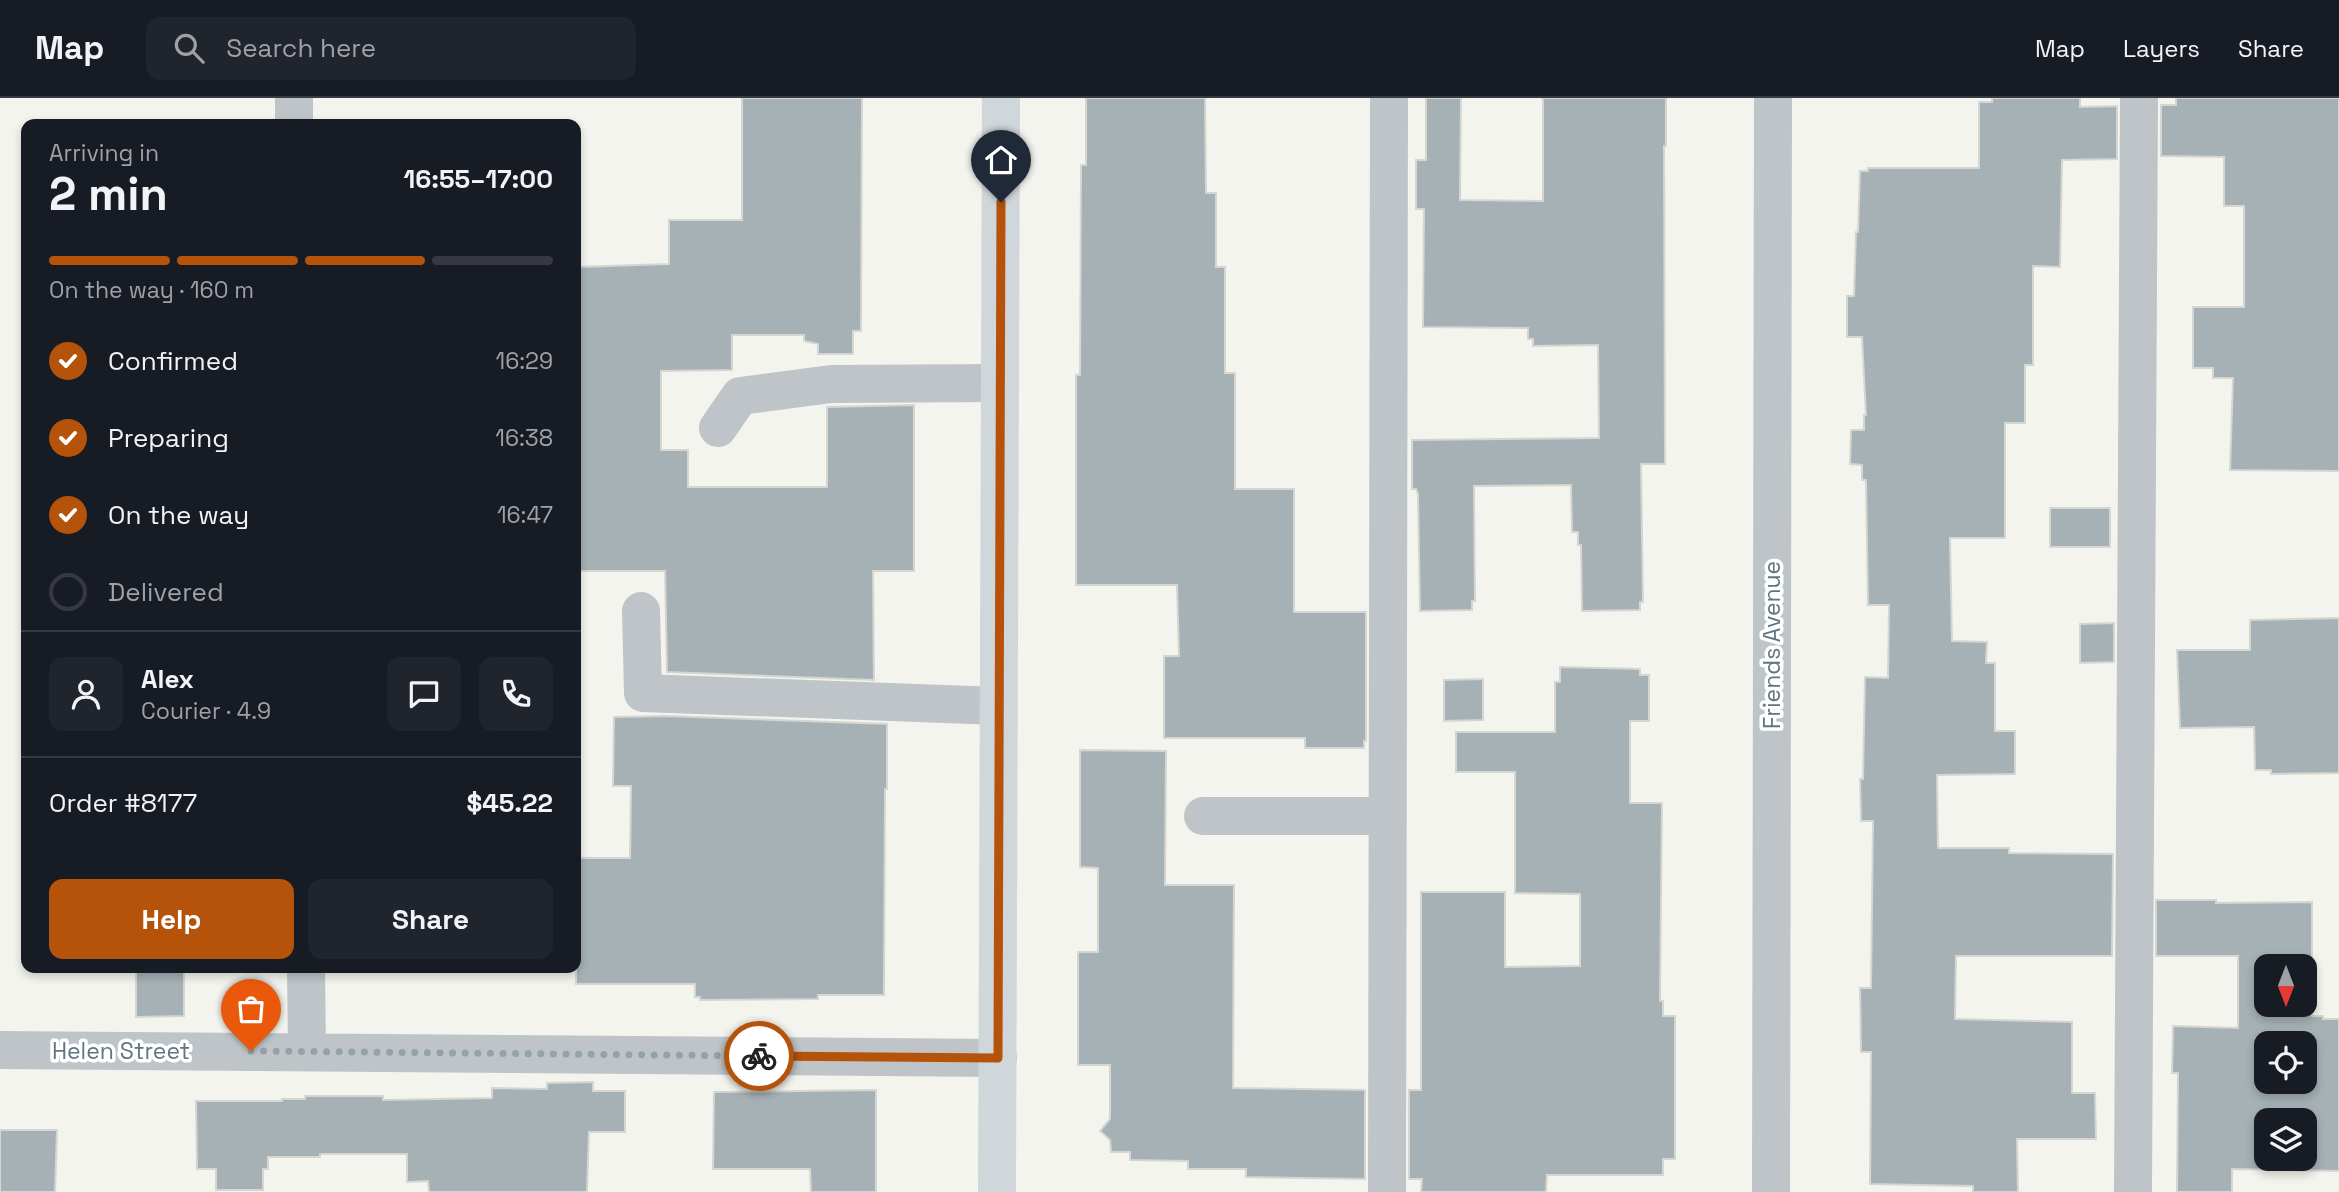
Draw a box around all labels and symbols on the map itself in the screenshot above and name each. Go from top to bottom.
pin [971,130,1031,202]
street label: Friends Avenue [1757,561,1787,729]
north arrow [2254,954,2317,1017]
pin [221,979,281,1051]
courier [724,1021,794,1091]
street label: Helen Street [52,1036,190,1066]

